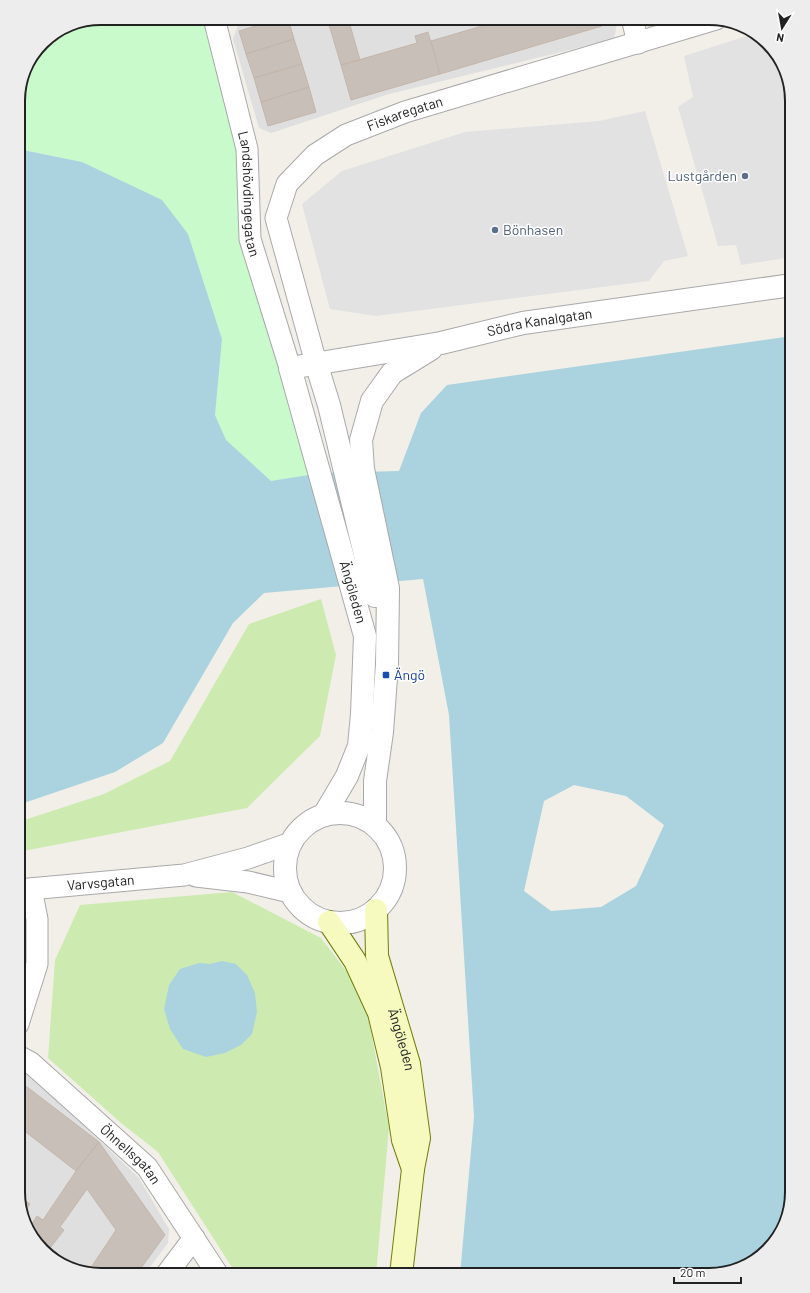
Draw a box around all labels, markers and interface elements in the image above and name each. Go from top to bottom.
north arrow [762,8,802,48]
text: N [775,31,785,45]
street label: Fiskaregatan [364,92,445,134]
street label: Landshövdingegatan [235,129,264,259]
place label: Lustgården [668,167,737,184]
marker: Lustgården [740,171,750,181]
place label: Bönhasen [503,221,563,238]
marker: Bönhasen [490,225,500,235]
street label: Södra Kanalgatan [485,304,593,339]
street label: Ängöleden [336,559,371,625]
place label: Ängö [394,666,425,683]
marker: Ängö [381,670,391,680]
street label: Varvsgatan [66,871,135,894]
street label: Ängöleden [385,1006,419,1072]
street label: Öhnellsgatan [97,1120,165,1187]
scale bar [674,1259,741,1285]
text: 20 m [680,1265,706,1279]

